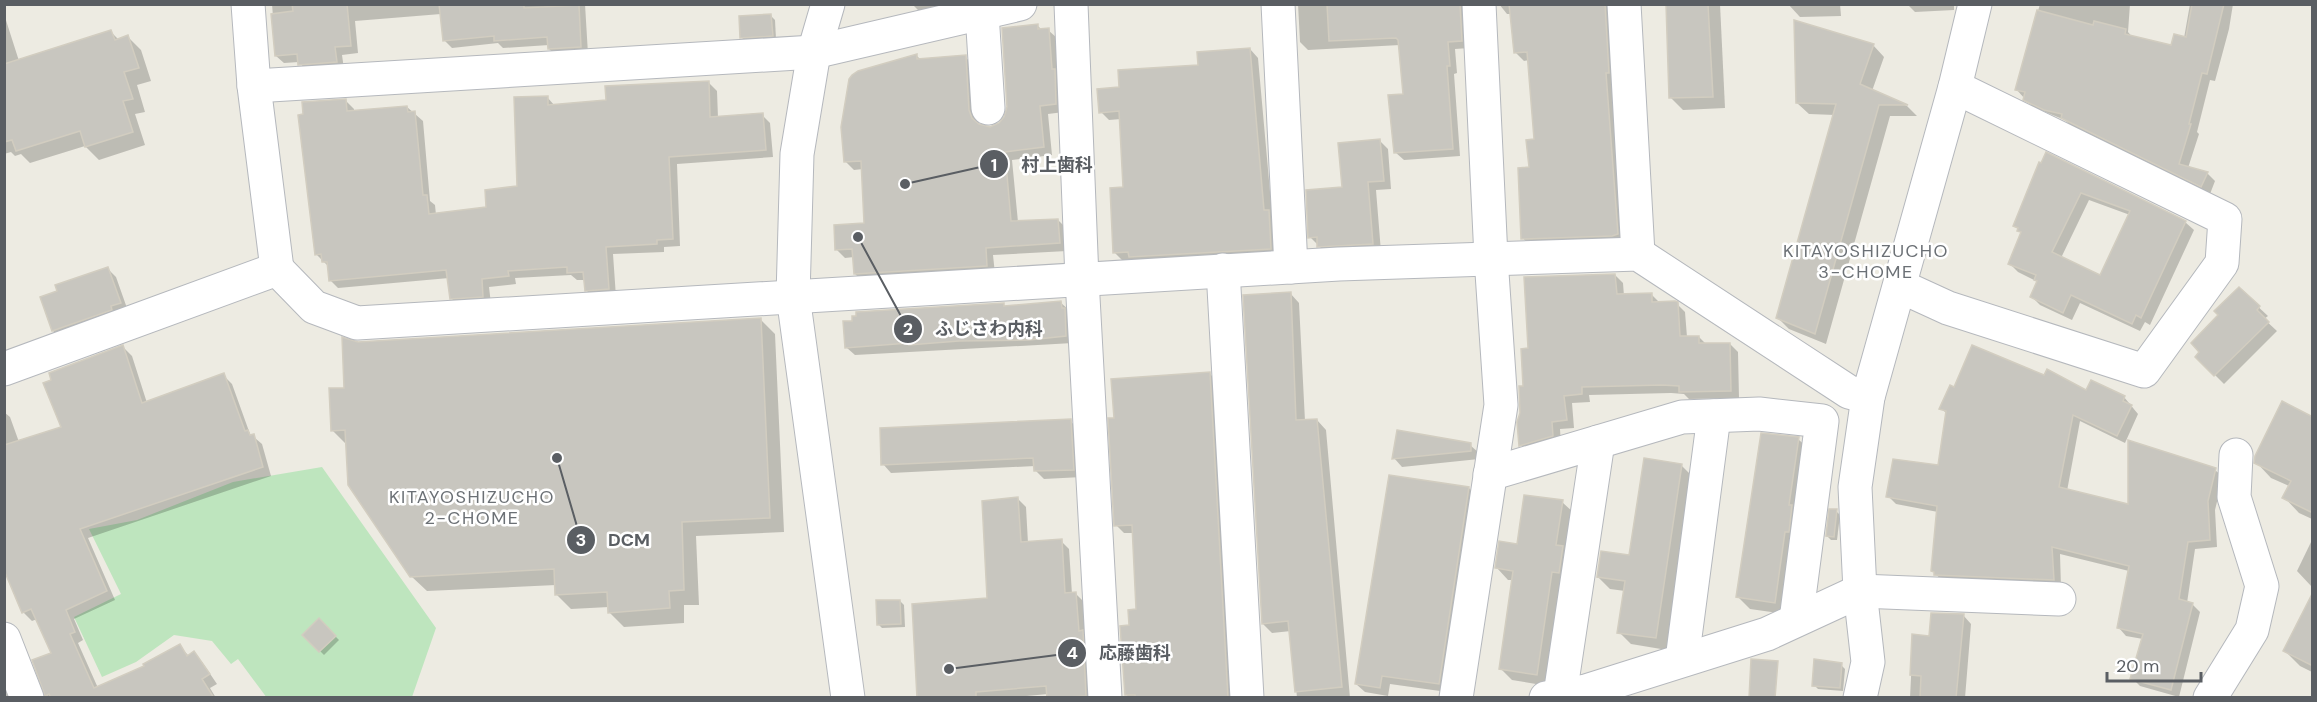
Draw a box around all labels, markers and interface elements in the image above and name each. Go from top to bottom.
callout: 村上歯科 [979,146,1105,182]
text: 1 [991,153,997,177]
text: 村上歯科 [1021,153,1093,177]
district label: KITAYOSHIZUCHO 3-CHOME [1783,239,1949,284]
callout: ふじさわ内科 [893,311,1055,347]
text: 2 [903,317,913,341]
text: ふじさわ内科 [935,317,1043,341]
district label: KITAYOSHIZUCHO 2-CHOME [389,485,555,530]
callout: DCM [566,522,662,558]
text: 3 [576,528,586,552]
text: DCM [608,528,650,552]
callout: 応藤歯科 [1057,635,1183,671]
text: 4 [1066,641,1078,665]
text: 応藤歯科 [1099,641,1171,665]
scale bar [2107,645,2202,683]
text: 20 m [2116,654,2159,678]

